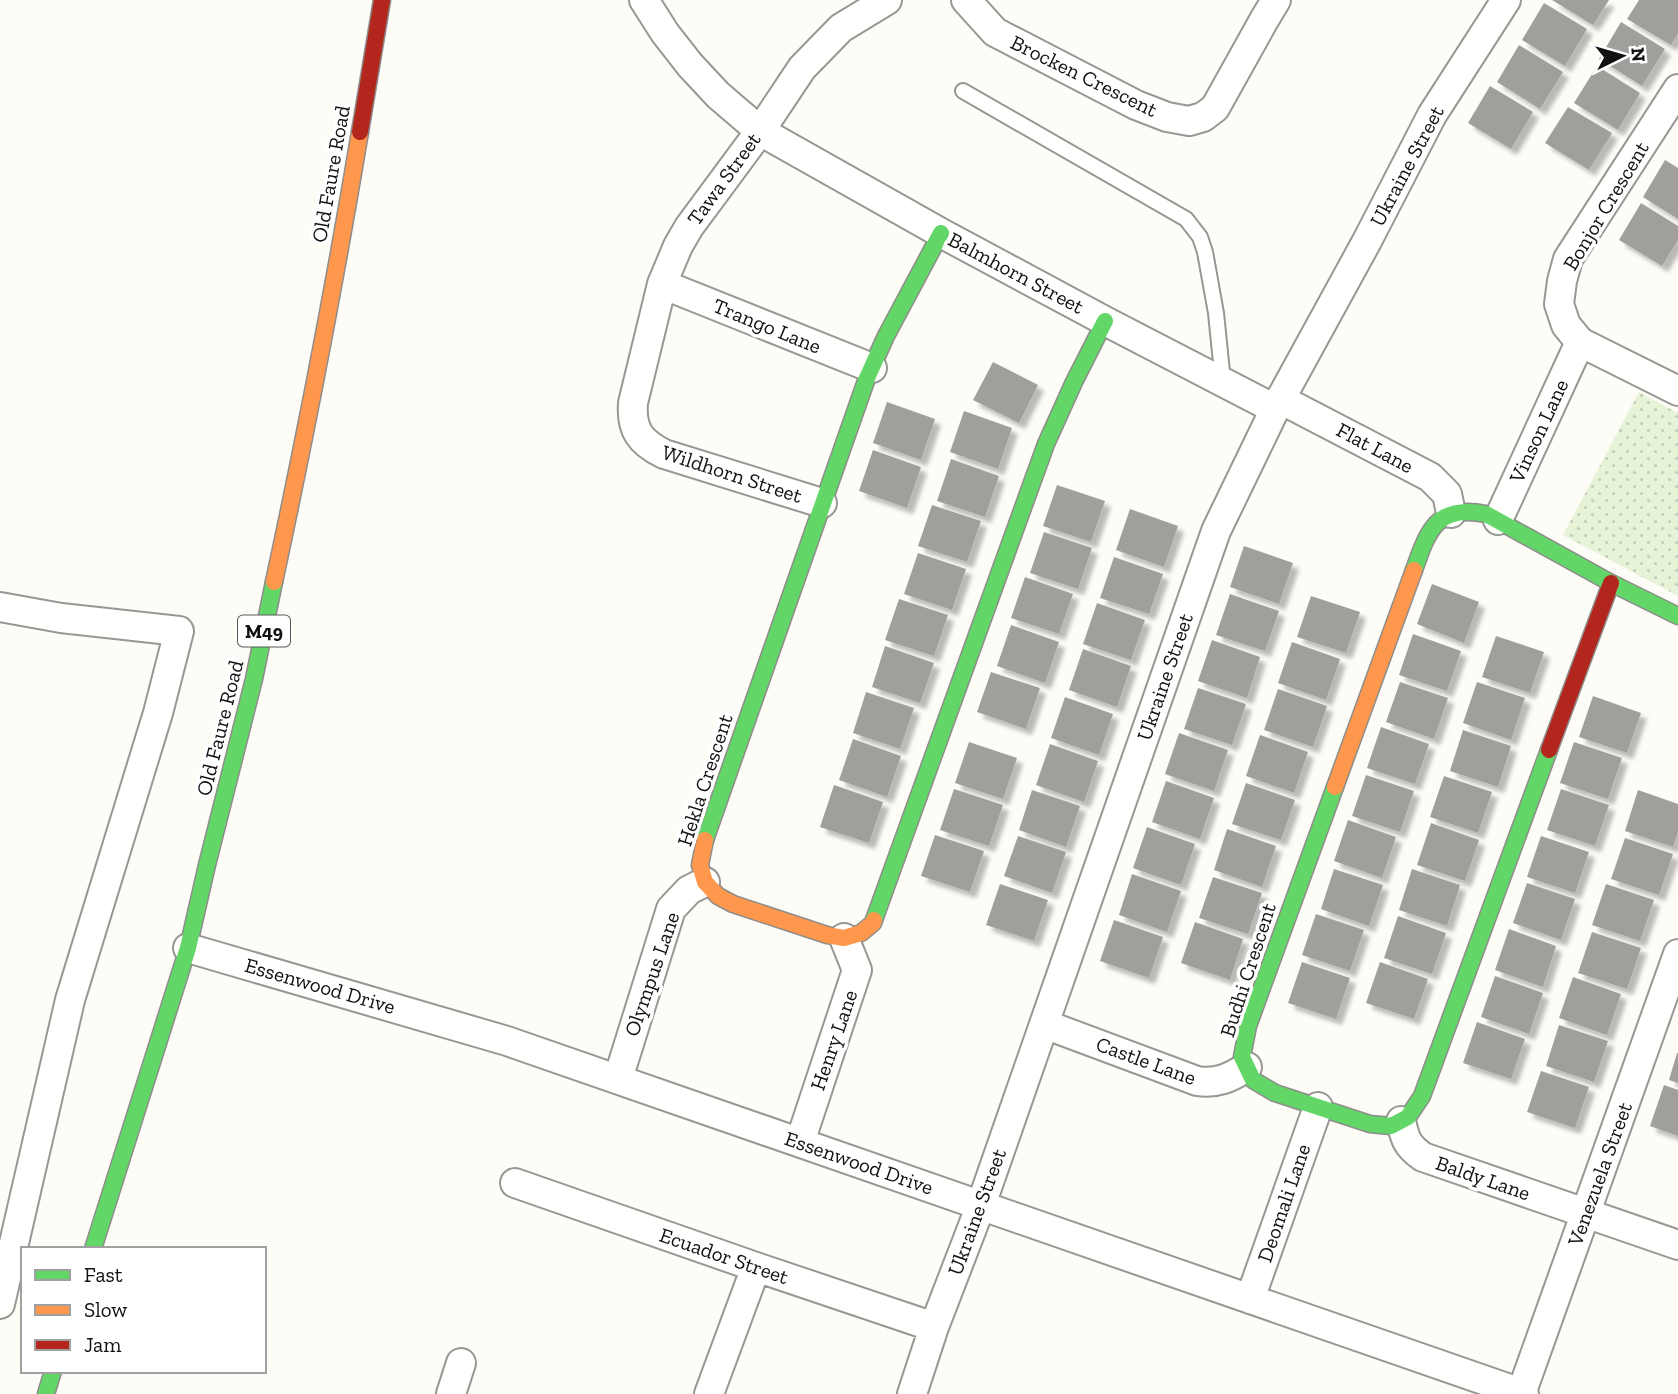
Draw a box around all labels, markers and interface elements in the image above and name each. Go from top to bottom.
north arrow [1587,21,1657,91]
street label: Brocken Crescent [1007,29,1162,122]
text: N [1626,46,1651,63]
street label: Ukraine Street [1364,101,1449,230]
street label: Old Faure Road [306,103,355,244]
street label: Tawa Street [682,127,766,230]
street label: Bonjor Crescent [1557,137,1655,275]
street label: Balmhorn Street [944,226,1089,319]
street label: Trango Lane [710,293,825,359]
street label: Vinson Lane [1503,375,1573,487]
street label: Flat Lane [1333,417,1418,478]
street label: Wildhorn Street [659,439,806,508]
street label: Ukraine Street [1131,610,1198,744]
road number: M49 [238,616,290,646]
street label: Old Faure Road [191,657,249,798]
street label: Hekla Crescent [671,710,738,849]
street label: Budhi Crescent [1214,900,1281,1040]
street label: Olympus Lane [619,908,685,1039]
street label: Essenwood Drive [242,952,398,1019]
street label: Henry Lane [805,986,862,1093]
street label: Castle Lane [1093,1031,1200,1090]
street label: Venezuela Street [1562,1098,1637,1250]
street label: Essenwood Drive [782,1125,937,1200]
street label: Deomali Lane [1252,1140,1315,1265]
street label: Ukraine Street [942,1145,1011,1279]
street label: Baldy Lane [1433,1150,1534,1205]
street label: Ecuador Street [656,1222,792,1289]
legend [21,1247,266,1373]
text: Fast [84,1262,123,1287]
text: Slow [84,1297,127,1322]
text: Jam [84,1332,121,1357]

